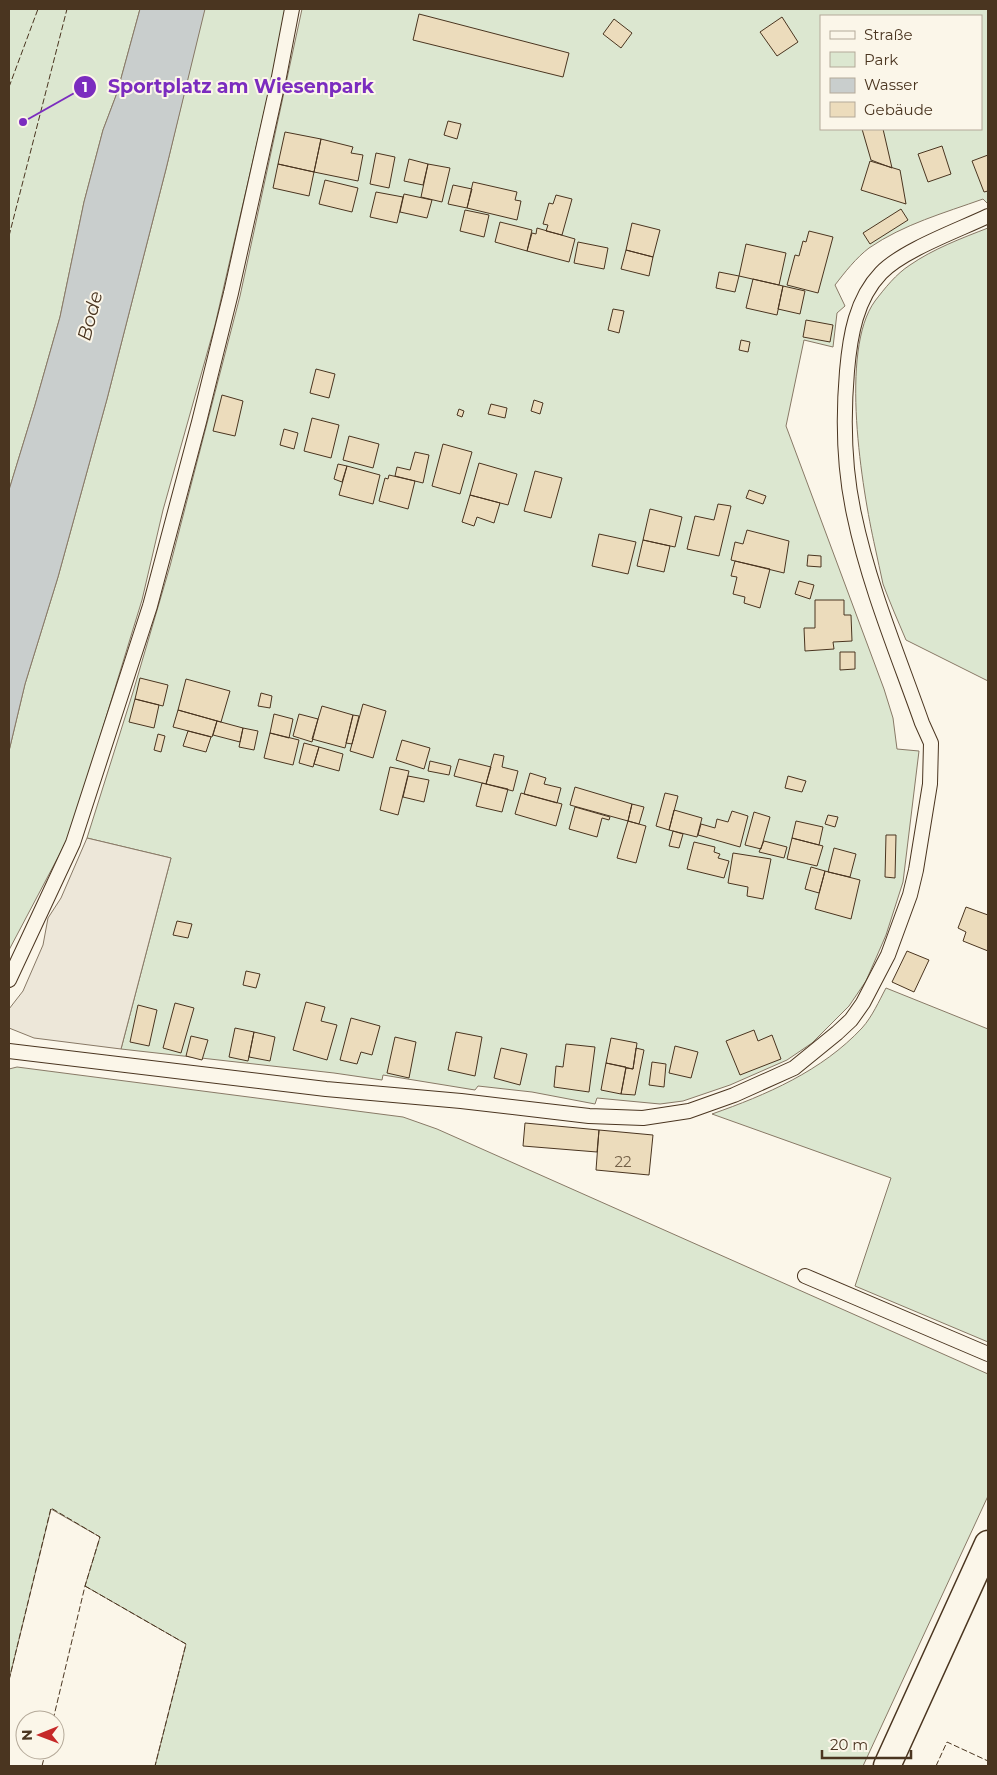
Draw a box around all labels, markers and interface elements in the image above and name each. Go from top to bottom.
legend [820,15,982,130]
text: Straße [864,25,913,44]
text: Park [864,50,898,69]
callout: Sportplatz am Wiesenpark [73,70,384,104]
text: Sportplatz am Wiesenpark [108,75,375,98]
text: Wasser [864,75,918,94]
text: 1 [82,77,88,96]
text: Gebäude [864,100,933,119]
water label: Bode [72,289,108,343]
house number: 22 [614,1152,632,1171]
north arrow [15,1710,65,1760]
scale bar [822,1728,911,1760]
text: N [18,1729,36,1741]
text: 20 m [830,1735,868,1754]

